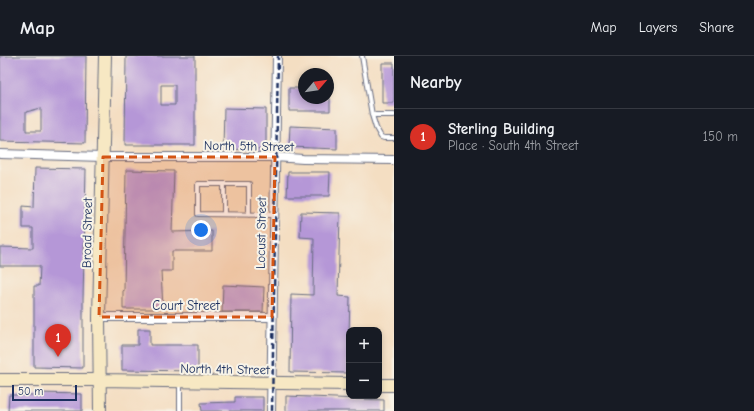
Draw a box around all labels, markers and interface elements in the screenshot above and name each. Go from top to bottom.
text: Map [20,17,55,39]
text: Map [590,19,617,36]
text: Layers [639,19,677,36]
text: Share [699,19,734,36]
north arrow [298,68,334,104]
text: Nearby [410,73,461,92]
text: Sterling Building [448,120,555,138]
text: 1 [420,129,426,144]
text: 150 m [703,129,738,144]
street label: North 5th Street [204,138,296,154]
text: Place · South 4th Street [448,138,578,153]
street label: Broad Street [79,196,95,268]
street label: Locust Street [253,196,269,269]
your location [191,220,211,240]
street label: Court Street [152,298,221,313]
pin: 1 [45,324,71,357]
map controls [346,327,382,399]
button: + [346,327,382,363]
street label: North 4th Street [180,361,271,377]
button: − [346,363,382,399]
scale bar [12,383,77,402]
text: 50 m [18,385,43,398]

